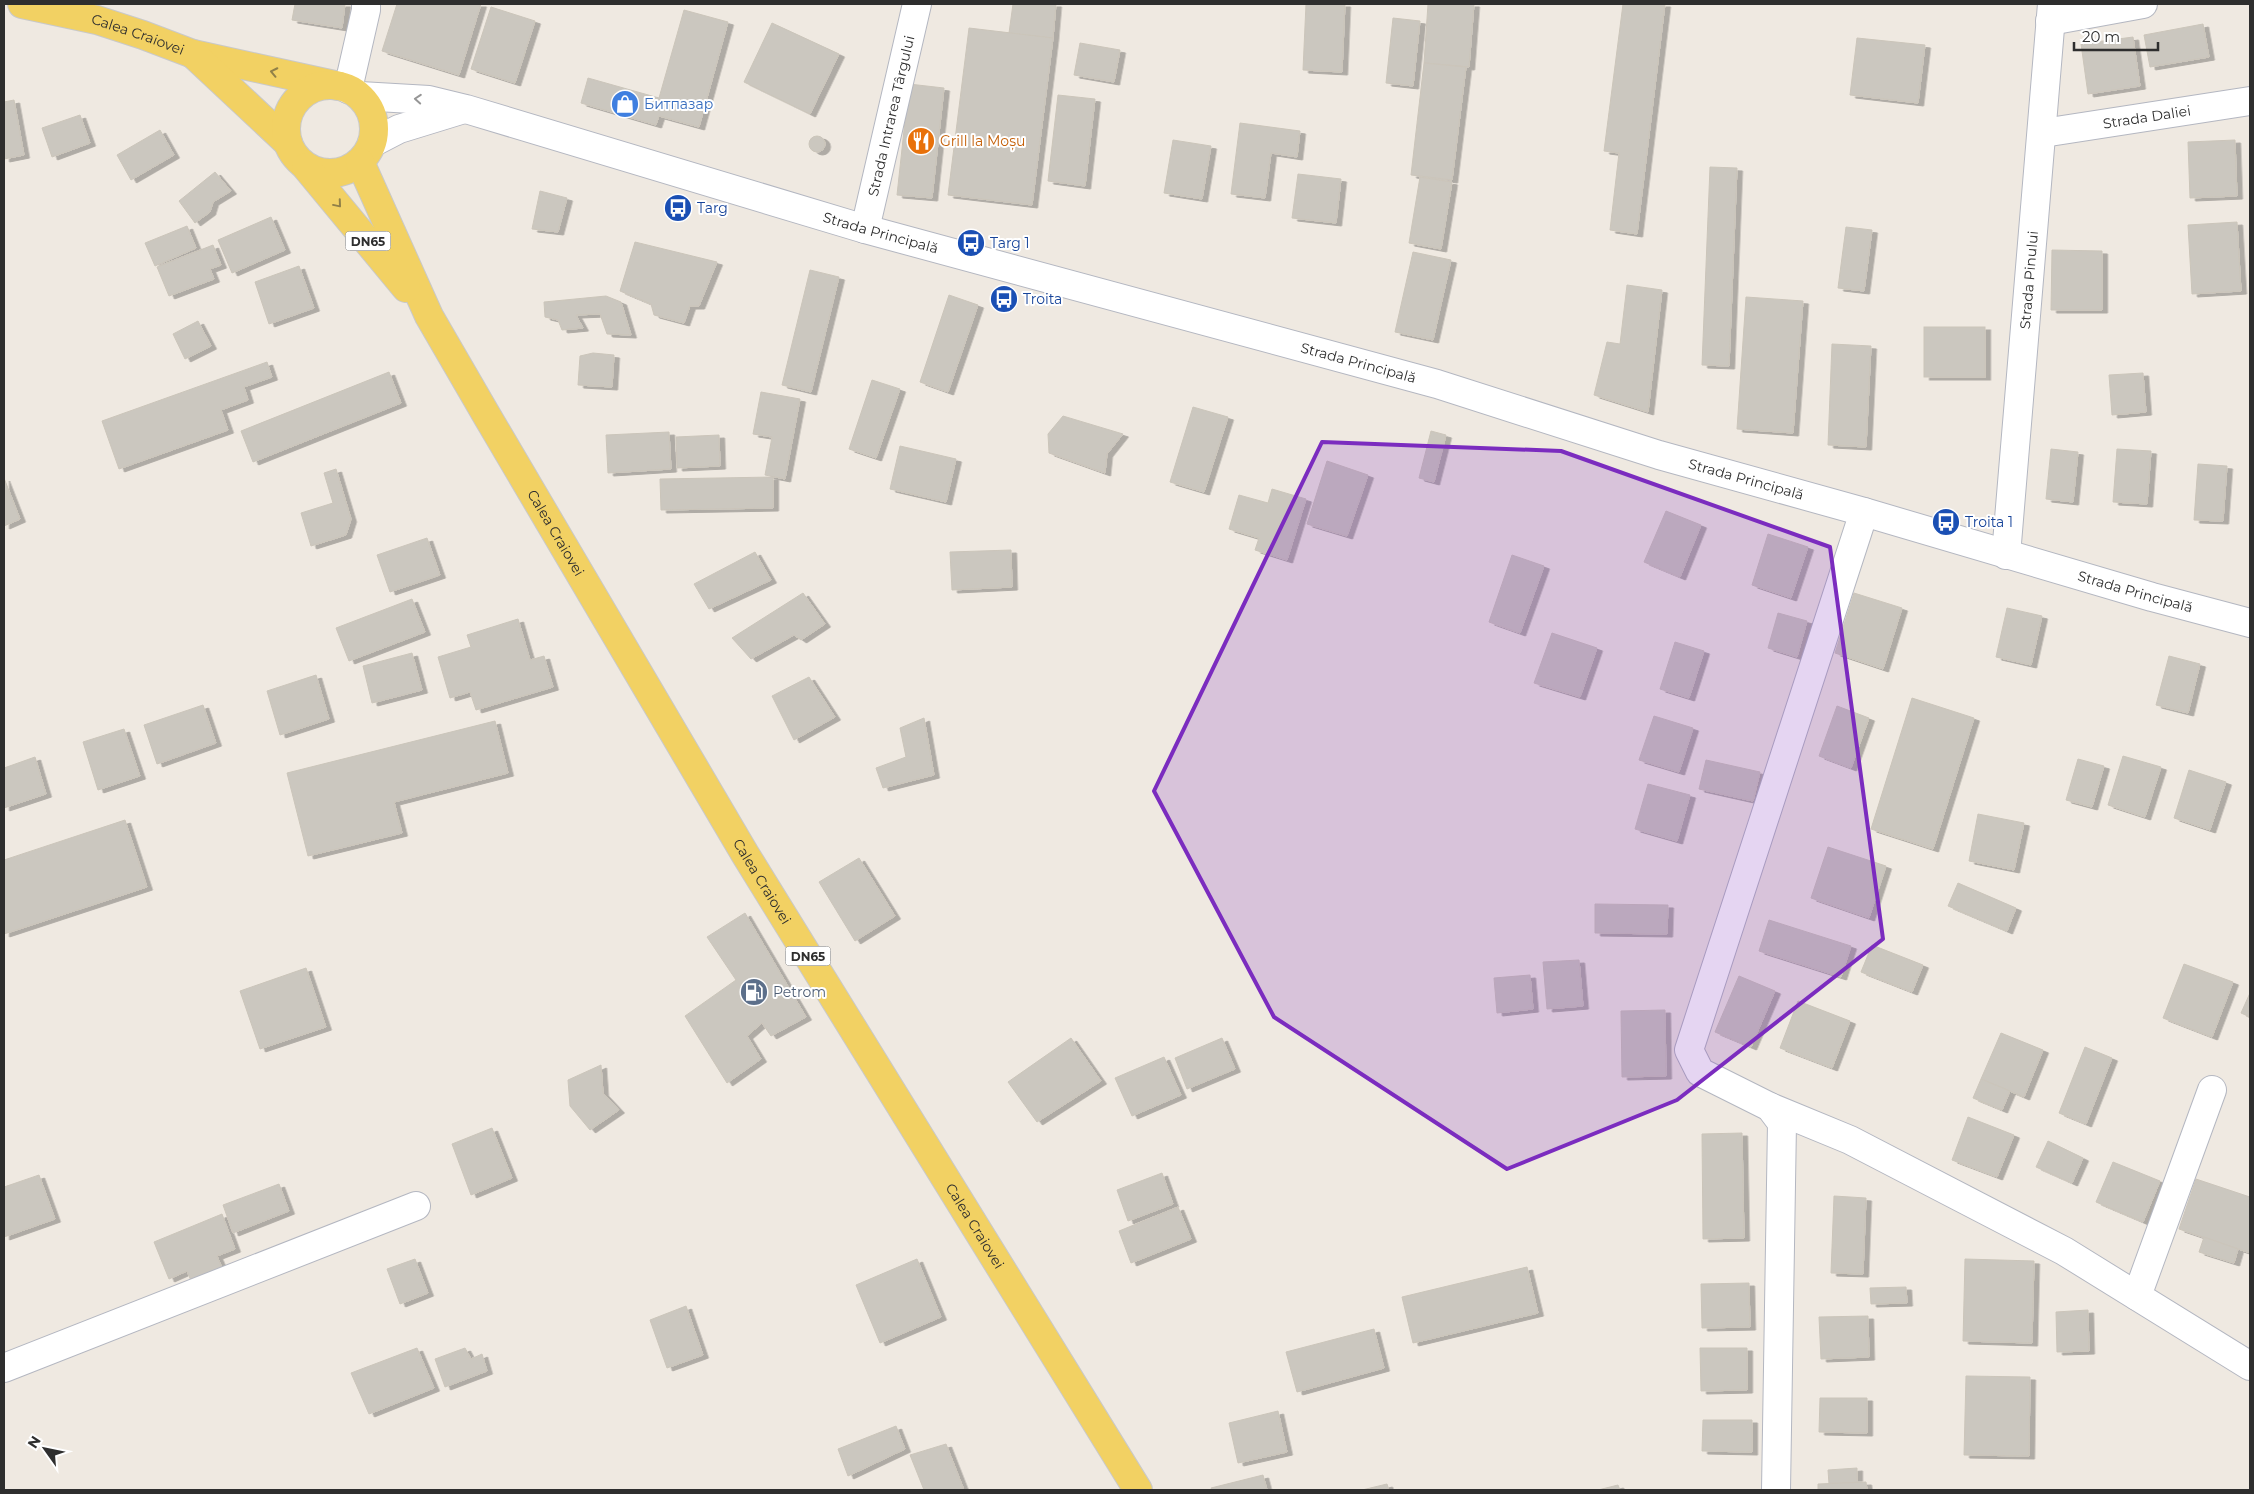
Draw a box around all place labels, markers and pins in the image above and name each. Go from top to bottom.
shop icon: Битпазар [610,89,640,119]
place label: Битпазар [644,95,713,113]
restaurant icon: Grill la Moșu [906,126,936,156]
place label: Grill la Moșu [940,132,1025,151]
bus stop icon: Targ [663,193,693,223]
place label: Targ [697,199,728,217]
bus stop icon: Targ 1 [956,228,986,258]
place label: Targ 1 [990,234,1030,252]
bus stop icon: Troita [989,284,1019,314]
place label: Troita [1023,290,1062,308]
bus stop icon: Troita 1 [1931,507,1961,537]
place label: Troita 1 [1965,513,2013,531]
fuel station icon: Petrom [739,977,769,1007]
place label: Petrom [773,983,826,1001]

